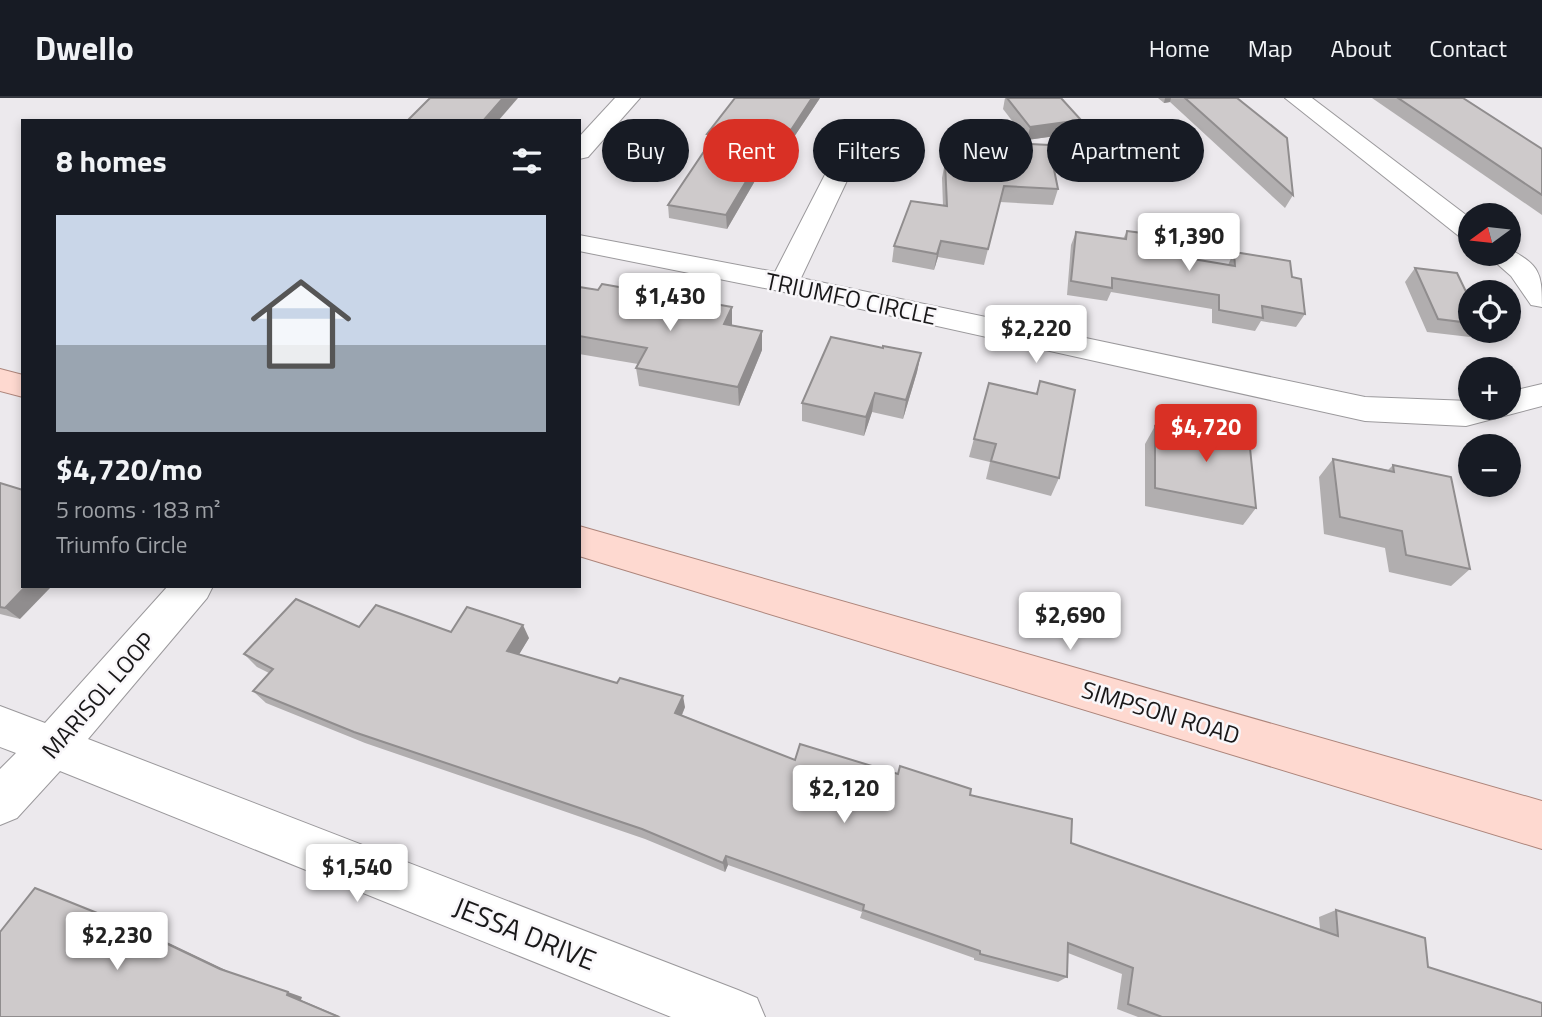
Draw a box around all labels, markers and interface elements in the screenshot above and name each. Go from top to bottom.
text: Dwello [35,23,134,73]
text: Home [1149,30,1210,66]
text: Map [1248,30,1293,66]
text: About [1331,30,1391,66]
text: Contact [1429,30,1507,66]
chip: Buy [602,119,689,182]
chip: Rent [703,119,799,182]
chip: Filters [813,119,925,182]
chip: New [939,119,1033,182]
chip: Apartment [1047,119,1204,182]
text: 8 homes [56,138,167,184]
icon: filters [508,142,546,180]
north arrow [1458,203,1521,266]
map controls [1458,203,1521,497]
pin: $1,390 [1132,214,1246,273]
text: $1,390 [1154,218,1224,253]
icon: home [238,261,364,387]
street label: TRIUMFO CIRCLE [762,262,940,334]
pin: $1,430 [613,274,727,333]
text: $1,430 [635,278,705,313]
button: locate [1458,280,1521,343]
pin: $2,220 [979,306,1093,365]
text: $2,220 [1001,310,1071,345]
button: + [1458,357,1521,420]
pin: $4,720 [1149,404,1263,464]
text: $4,720 [1171,409,1241,444]
button: − [1458,434,1521,497]
text: $4,720/mo [56,446,202,492]
text: 5 rooms · 183 m² [56,492,220,527]
text: Triumfo Circle [56,527,187,562]
pin: $2,690 [1013,592,1127,652]
text: $2,690 [1035,597,1105,632]
street label: MARISOL LOOP [33,624,163,766]
street label: SIMPSON ROAD [1077,671,1245,753]
pin: $2,120 [787,766,901,825]
text: $2,120 [809,770,879,805]
pin: $1,540 [300,844,414,904]
text: $1,540 [322,849,392,884]
street label: JESSA DRIVE [447,885,603,981]
pin: $2,230 [60,912,174,972]
text: $2,230 [82,917,152,952]

